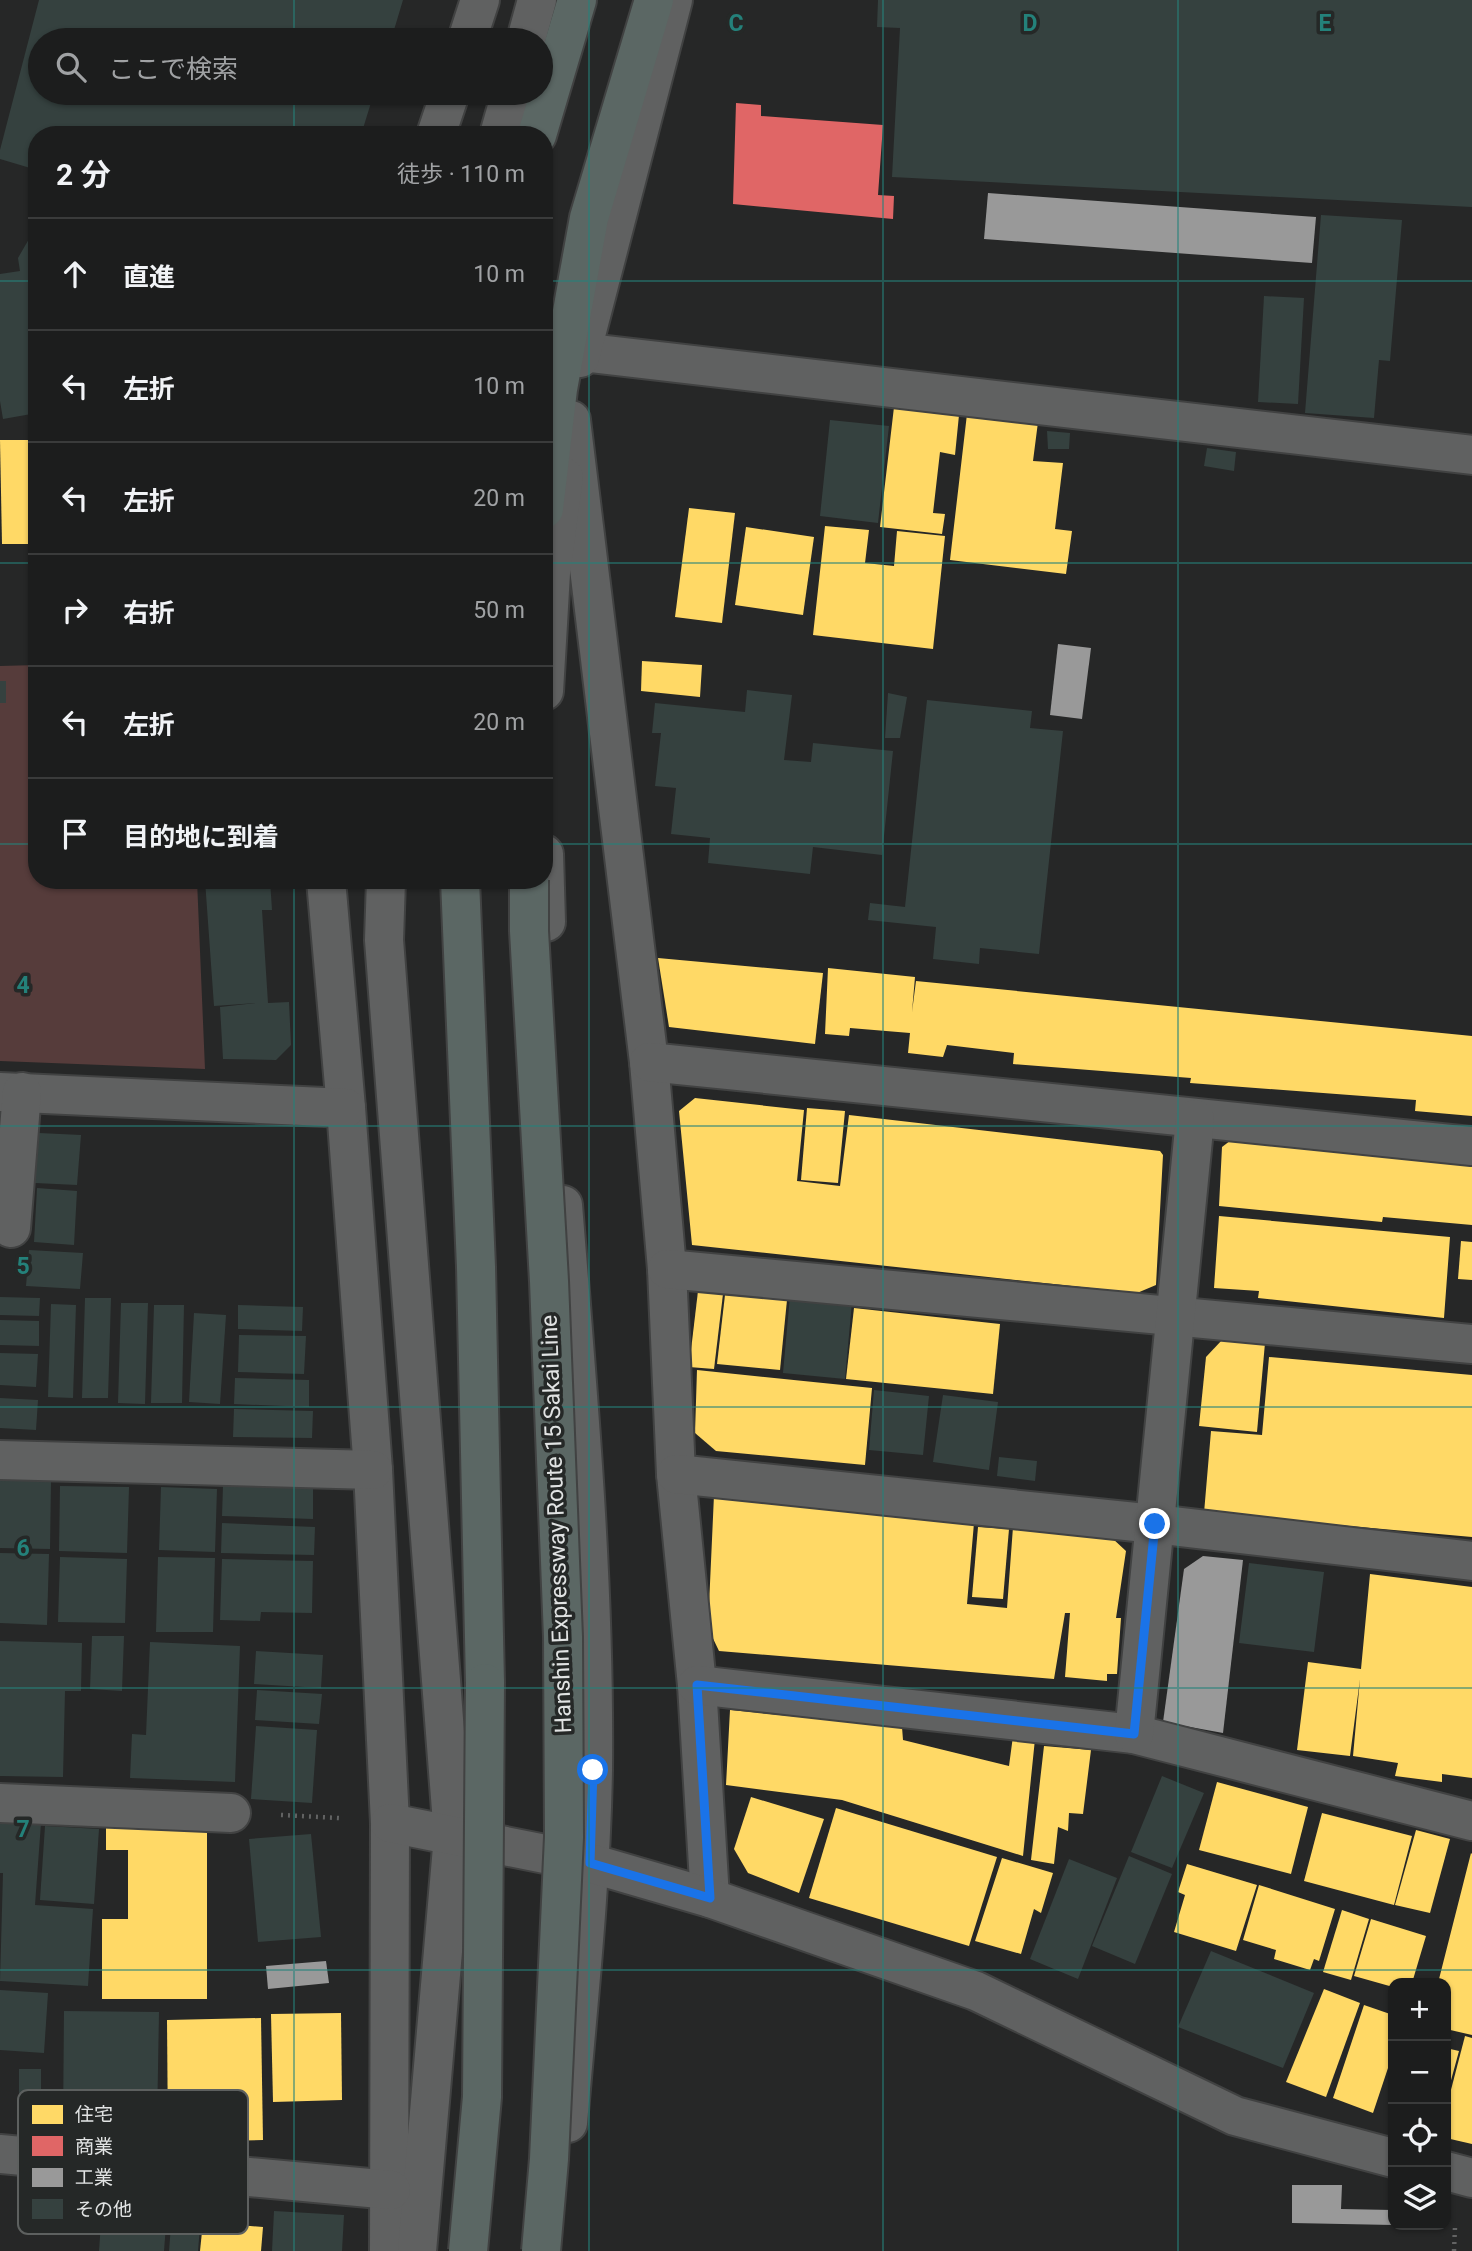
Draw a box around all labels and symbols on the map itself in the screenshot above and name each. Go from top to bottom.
text: C [728,10,744,37]
text: D [1023,10,1037,37]
text: E [1319,10,1332,37]
text: 4 [16,972,30,999]
text: 5 [16,1253,30,1280]
street label: Hanshin Expressway Route 15 Sakai Line [536,1314,577,1734]
route end [1139,1508,1170,1539]
text: 6 [16,1535,30,1562]
route start [577,1754,608,1785]
text: 7 [16,1816,30,1843]
legend [18,2090,248,2234]
text: 住宅 [75,2103,113,2126]
text: 商業 [75,2135,113,2158]
text: 工業 [75,2166,113,2189]
text: その他 [75,2198,132,2221]

